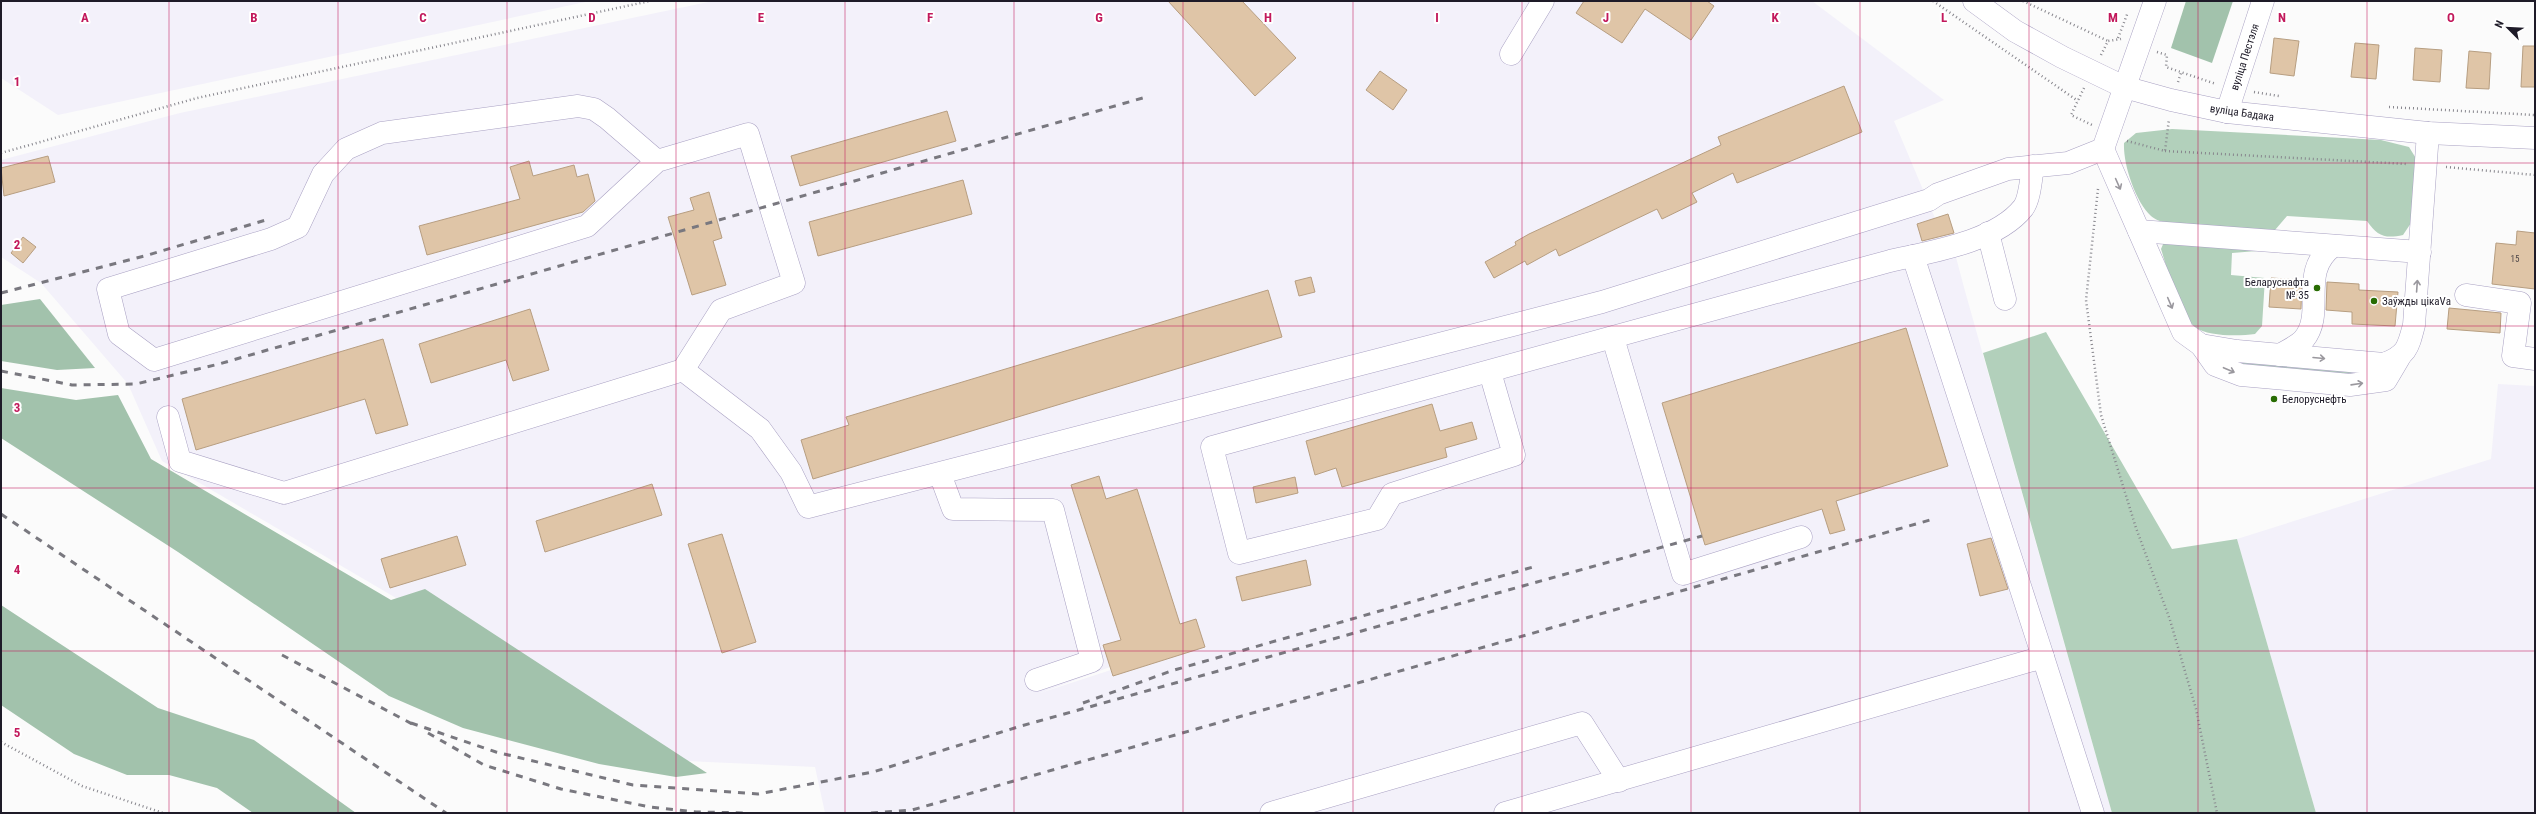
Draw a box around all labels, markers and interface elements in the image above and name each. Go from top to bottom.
north arrow [2488,8,2528,48]
text: A [81,10,89,25]
text: B [250,10,258,25]
text: C [419,10,427,25]
text: D [588,10,596,25]
text: E [758,10,765,25]
text: F [927,10,933,25]
text: G [1095,10,1103,25]
text: H [1264,10,1272,25]
text: I [1435,10,1439,25]
text: J [1603,10,1609,25]
text: K [1771,10,1779,25]
text: L [1941,10,1947,25]
text: M [2108,10,2118,25]
text: N [2278,10,2286,25]
text: O [2447,10,2455,25]
text: N [2492,18,2507,30]
street label: вуліца Пестэля [2228,22,2262,92]
text: 1 [14,74,20,89]
street label: вуліца Бадака [2209,102,2275,124]
one-way arrow [2115,178,2123,190]
text: 2 [14,237,21,252]
house number: 15 [2511,254,2520,264]
place label: Беларуснафта № 35 [2245,276,2309,302]
one-way arrow [2414,280,2421,293]
marker: Беларуснафта № 35 [2312,283,2322,293]
place label: Заўжды цікаVа [2382,295,2451,308]
marker: Заўжды цікаVа [2369,296,2379,306]
one-way arrow [2167,297,2175,309]
one-way arrow [2312,354,2325,362]
one-way arrow [2222,367,2234,375]
one-way arrow [2350,380,2363,388]
place label: Белоруснефть [2282,393,2346,406]
marker: Белоруснефть [2269,394,2279,404]
text: 3 [14,400,20,415]
text: 4 [14,562,21,577]
text: 5 [14,725,21,740]

